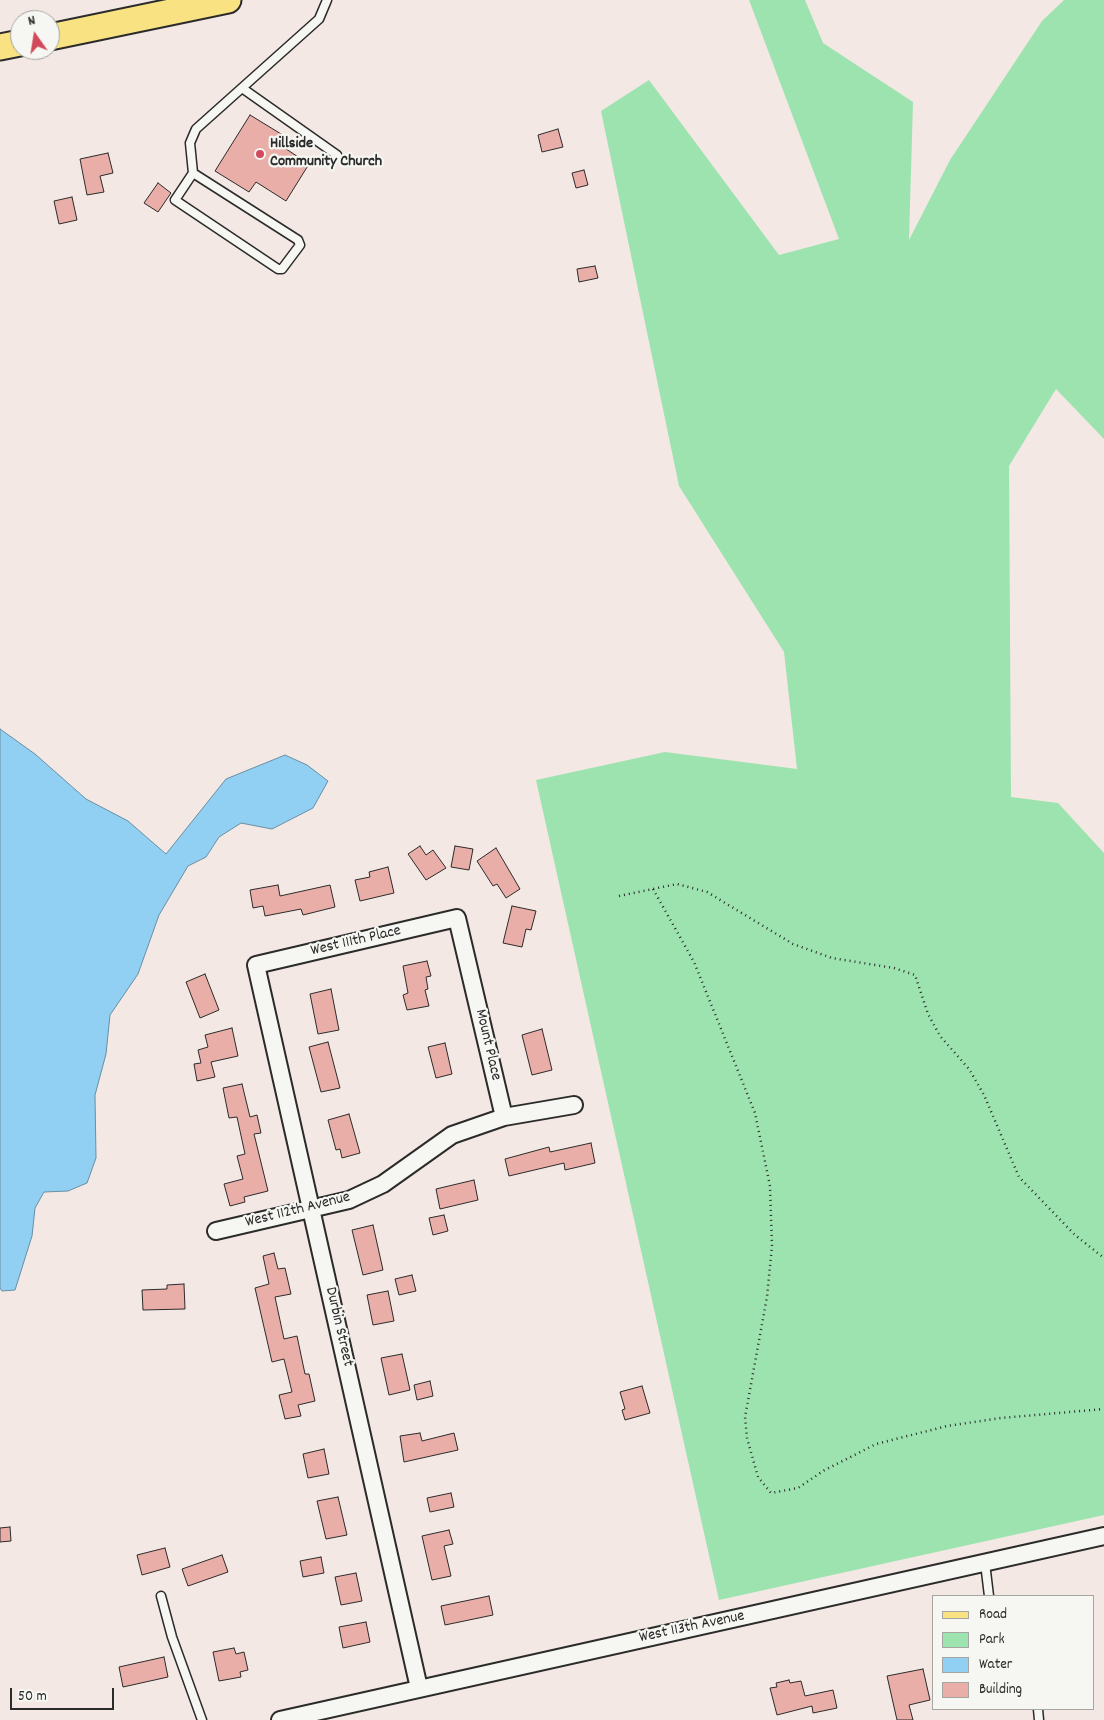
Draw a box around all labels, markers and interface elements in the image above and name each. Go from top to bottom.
north arrow [10,10,60,60]
text: N [26,11,37,32]
place label: Hillside Community Church [270,135,382,173]
marker: Hillside Community Church [254,148,266,160]
street label: West 111th Place [309,922,403,962]
street label: Mount Place [470,1008,504,1082]
street label: West 112th Avenue [244,1189,352,1233]
street label: Durbin Street [320,1285,356,1369]
legend [932,1595,1094,1710]
text: Road [979,1604,1007,1626]
street label: West 113th Avenue [638,1607,746,1649]
text: Park [979,1629,1005,1651]
text: Water [979,1654,1012,1676]
scale bar [12,1678,116,1710]
text: Building [979,1679,1022,1701]
text: 50 m [18,1686,47,1708]

